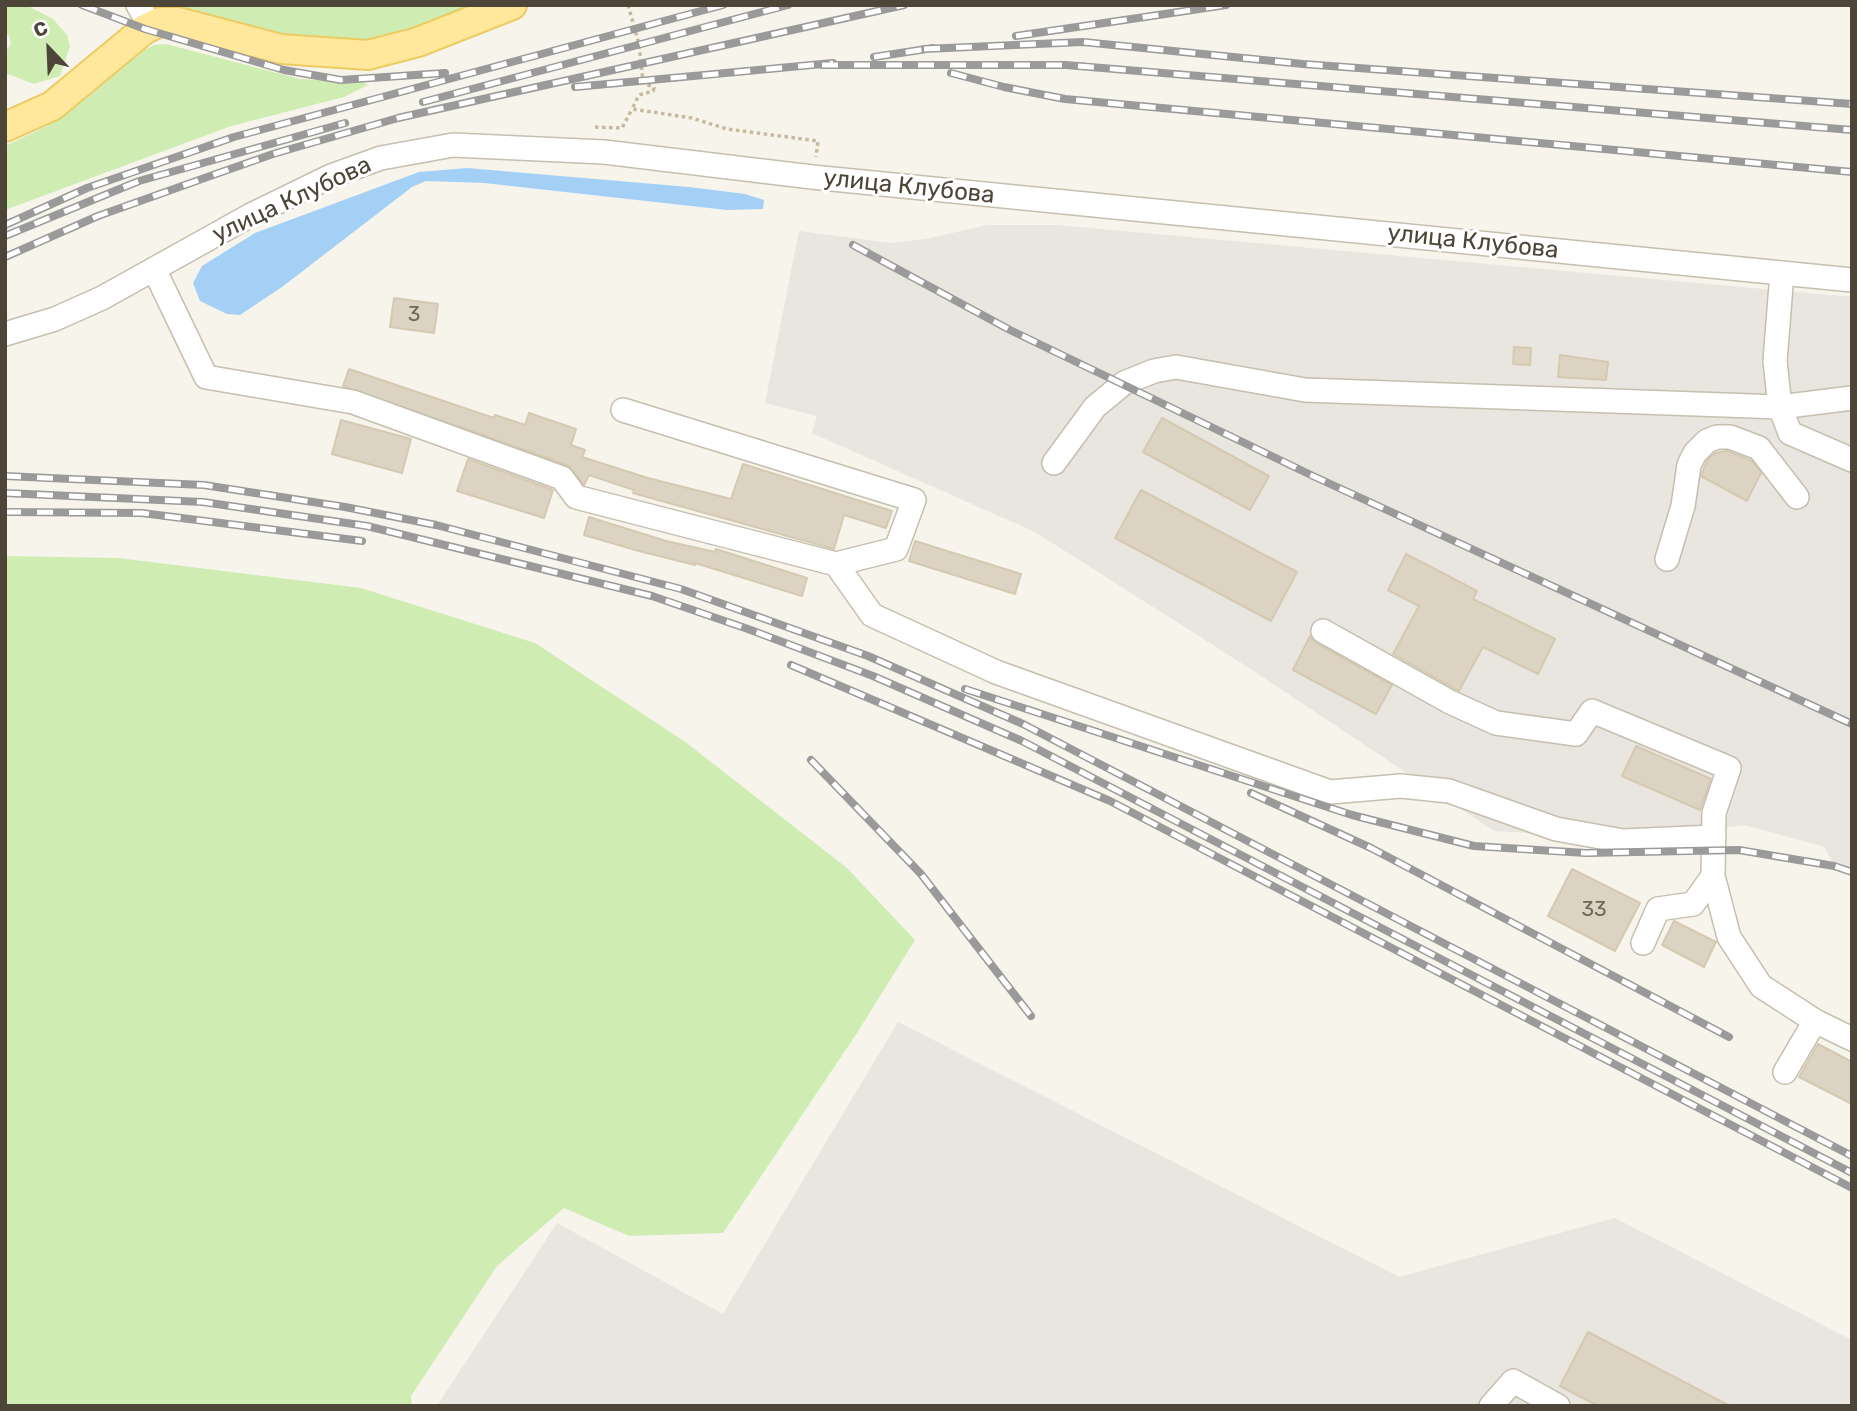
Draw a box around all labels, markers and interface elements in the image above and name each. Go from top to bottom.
north arrow [14,14,84,84]
text: С [30,16,51,42]
street label: улица Клубова [208,151,376,249]
street label: улица Клубова [822,164,996,210]
street label: улица Клубова [1386,219,1560,265]
house number: 3 [408,302,420,328]
house number: 33 [1581,897,1607,923]

